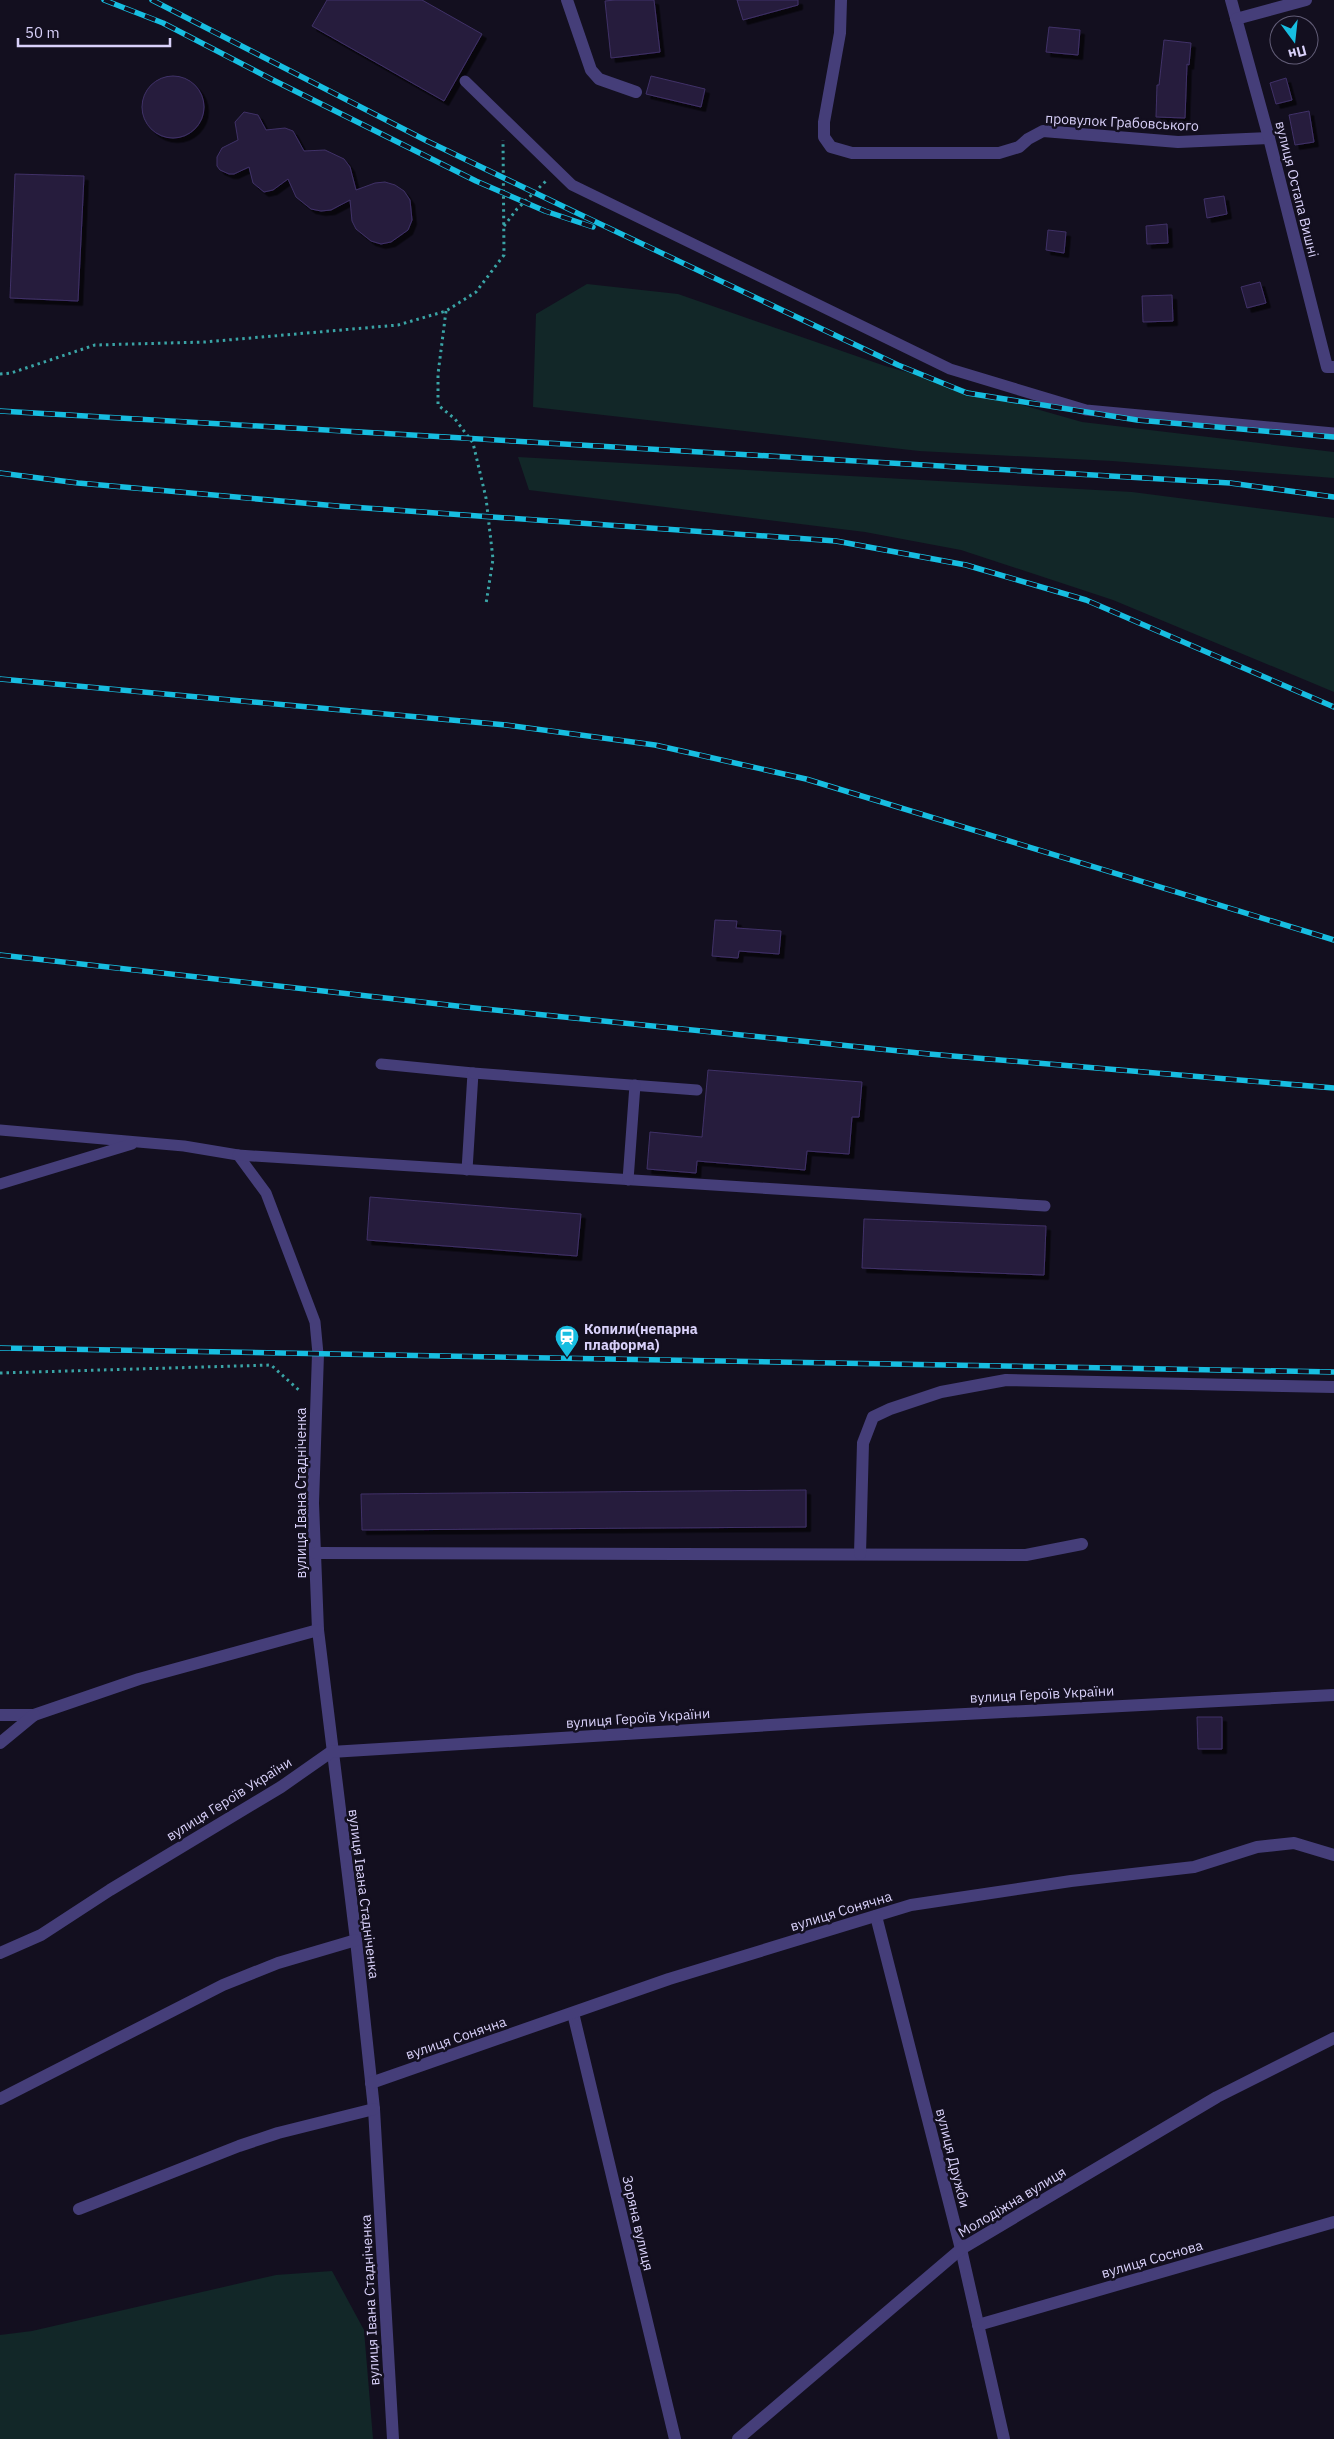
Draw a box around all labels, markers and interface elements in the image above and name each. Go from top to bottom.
scale bar [18,15,170,47]
north arrow [1269,15,1319,65]
text: 50 m [25,23,60,42]
text: Пн [1286,41,1309,64]
street label: провулок Грабовського [1045,109,1199,135]
street label: вулиця Остапа Вишні [1271,119,1323,259]
place label: Копили(непарна плаформа) [584,1320,698,1354]
station icon: Копили(непарна плаформа) [554,1324,580,1358]
street label: вулиця Івана Стадніченка [292,1407,310,1579]
street label: вулиця Героїв України [969,1681,1115,1707]
street label: вулиця Героїв України [565,1704,711,1732]
street label: вулиця Героїв України [163,1753,295,1845]
street label: вулиця Івана Стадніченка [345,1808,383,1981]
street label: вулиця Сонячна [788,1887,894,1935]
street label: вулиця Сонячна [403,2012,509,2064]
street label: вулиця Дружби [932,2106,974,2210]
street label: Молодіжна вулиця [955,2163,1069,2241]
street label: Зоряна вулиця [618,2174,658,2272]
street label: вулиця Івана Стадніченка [357,2214,383,2386]
street label: вулиця Соснова [1099,2236,1205,2282]

